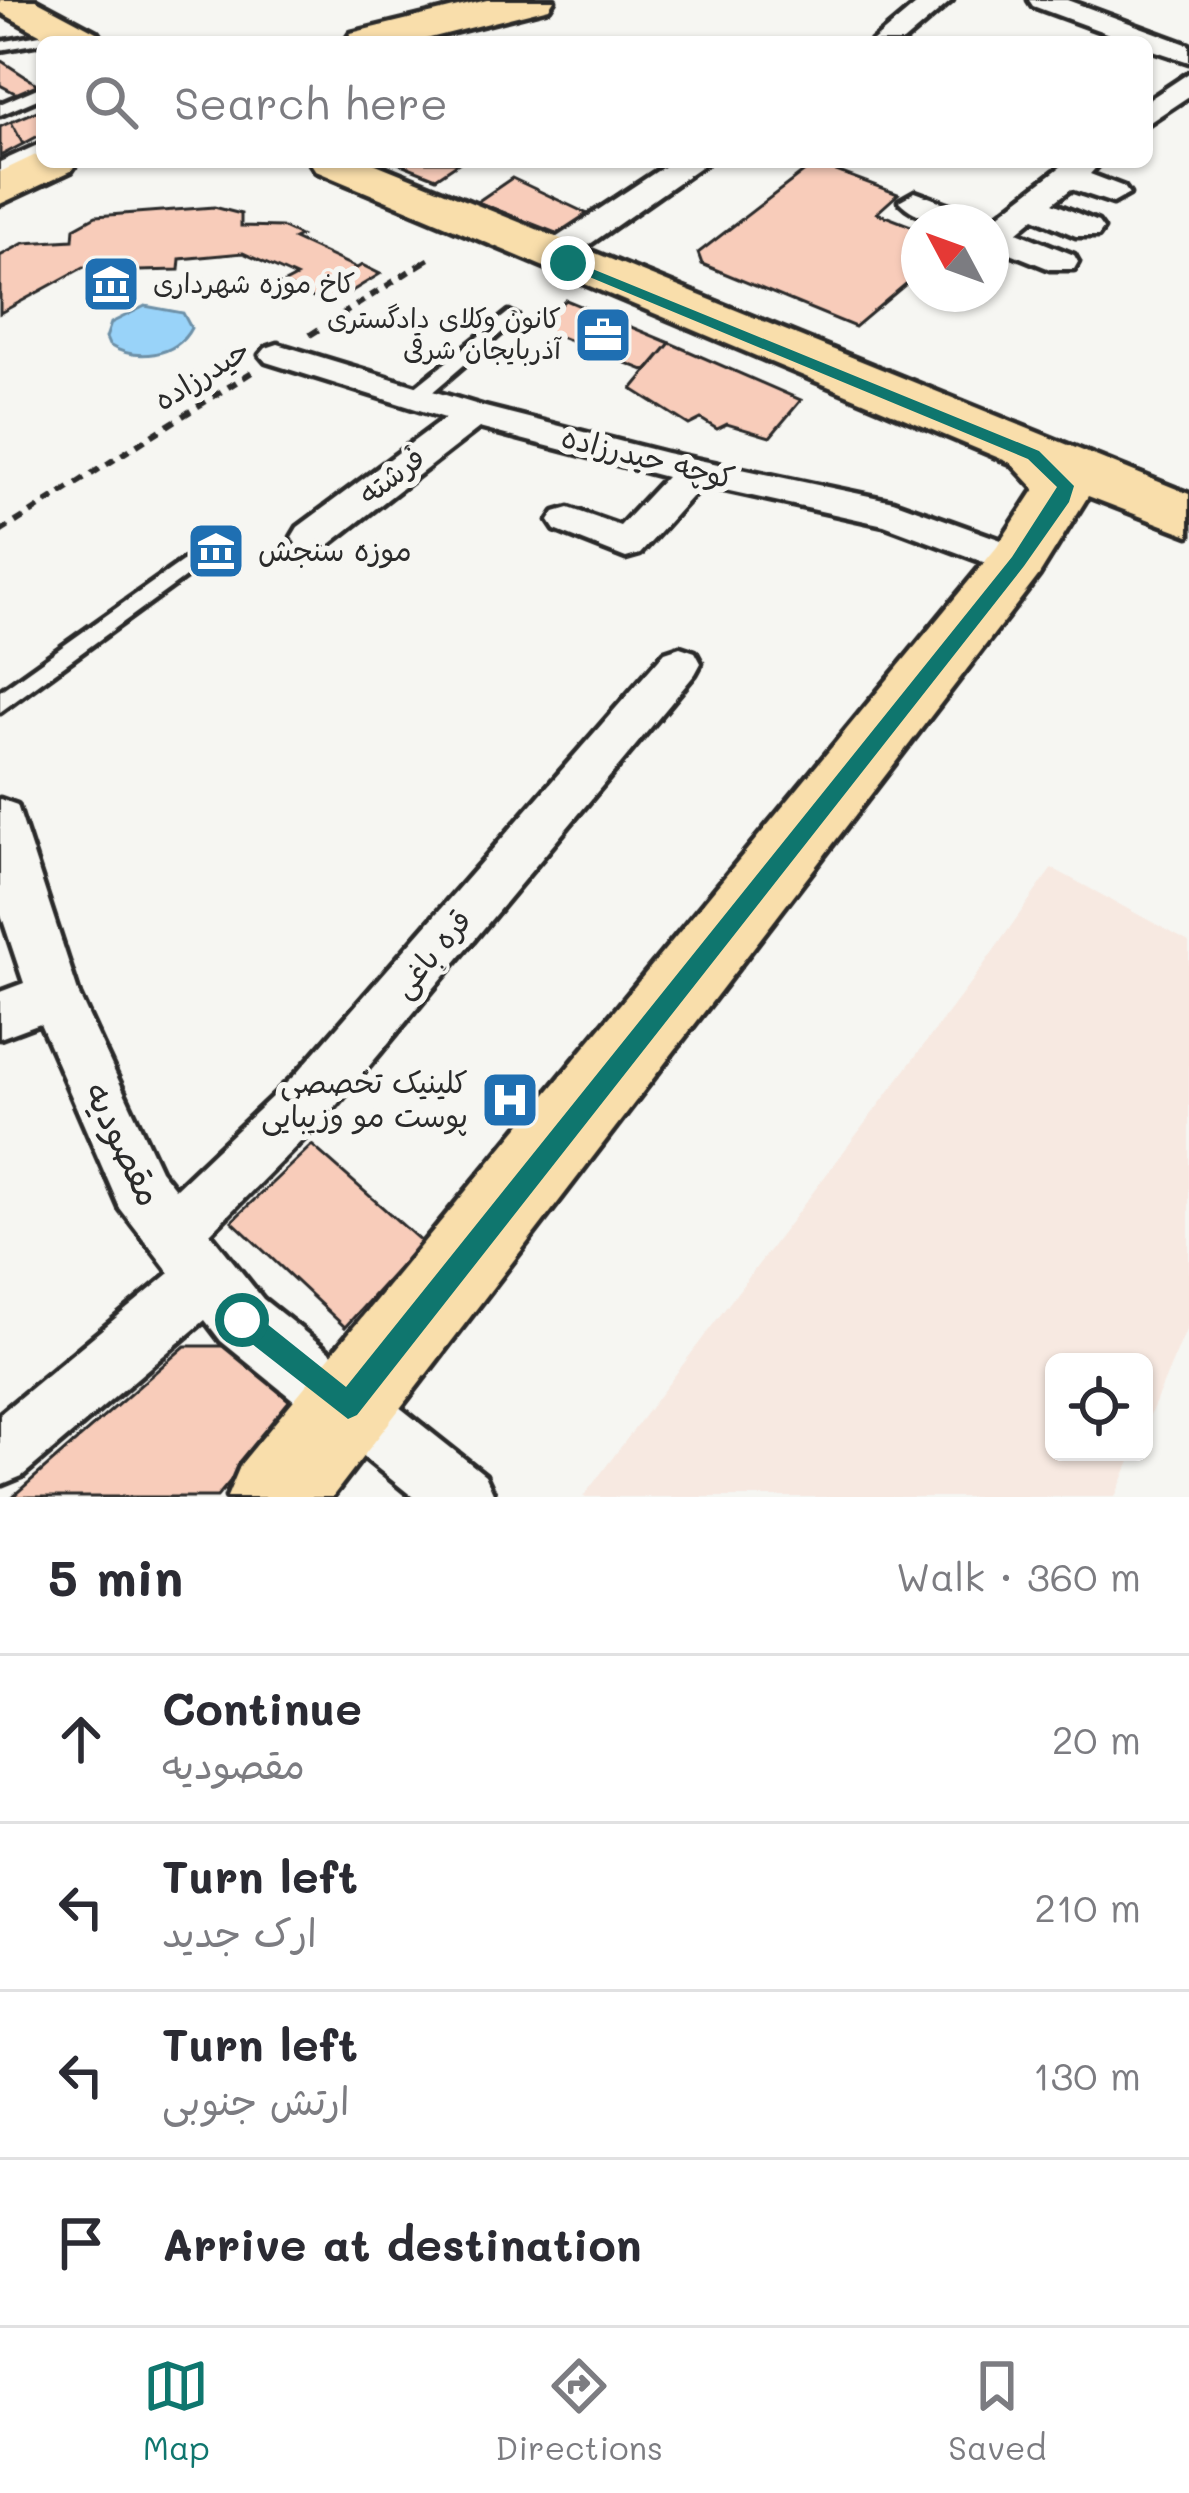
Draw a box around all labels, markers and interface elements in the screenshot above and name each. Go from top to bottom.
search box [36,36,1153,168]
icon: search [78,69,144,135]
text: Search here [174,73,448,131]
north arrow [901,204,1009,312]
route end [541,236,595,290]
museum icon: کاخ موزه شهرداری [80,253,142,315]
place label: کاخ موزه شهرداری [153,265,355,302]
place label: کانون وکلای دادگستری آذربایجان شرقی [327,300,562,366]
office icon: کانون وکلای دادگستری آذربایجان شرقی [572,304,634,366]
street label: حیدرزاده [145,328,257,418]
street label: کوچه حیدرزاده [558,415,739,498]
street label: فرشته [350,436,432,512]
museum icon: موزه سنجش [185,520,247,582]
place label: موزه سنجش [258,529,412,569]
street label: قره باغی [382,900,480,1006]
place label: کلینیک تخصصی پوست مو وزیبایی [261,1061,468,1136]
hospital icon: کلینیک تخصصی پوست مو وزیبایی [479,1069,541,1131]
street label: مقصودیه [75,1074,175,1213]
route start [215,1293,269,1347]
map controls [1045,1353,1153,1461]
button: locate [1045,1353,1153,1461]
text: 5 min [48,1542,183,1609]
text: Walk · 360 m [896,1550,1141,1601]
text: Continue [162,1678,362,1736]
icon: ahead [48,1706,114,1772]
text: 20 m [1052,1713,1141,1764]
text: مقصودیه [162,1738,305,1789]
text: Turn left [162,1846,358,1904]
icon: left [48,1874,114,1940]
text: 210 m [1034,1881,1141,1932]
text: ارک جدید [162,1906,317,1957]
text: Turn left [162,2014,358,2072]
icon: left [48,2042,114,2108]
text: 130 m [1033,2049,1141,2100]
text: ارتش جنوبی [162,2074,350,2125]
icon: arrive [48,2210,114,2276]
text: Arrive at destination [162,2214,642,2272]
tab: Map [143,2353,210,2468]
tab: Directions [495,2353,663,2468]
tab: Saved [948,2353,1046,2468]

